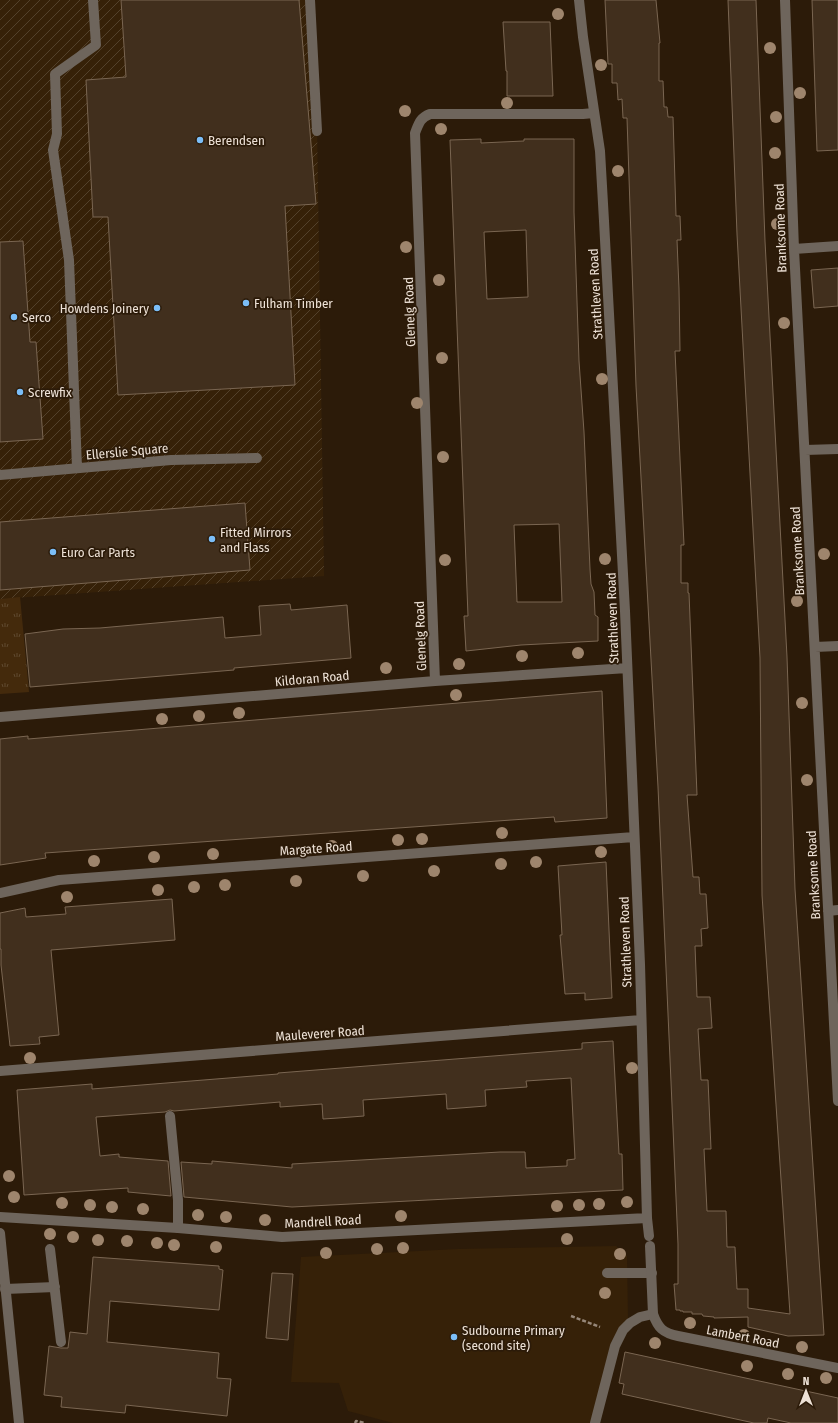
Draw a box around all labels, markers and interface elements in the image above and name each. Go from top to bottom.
place label: Berendsen [208,133,265,148]
marker: Berendsen [195,135,205,145]
street label: Branksome Road [771,183,790,273]
street label: Strathleven Road [586,248,605,340]
street label: Glenelg Road [401,277,418,347]
place label: Fulham Timber [254,296,333,311]
marker: Fulham Timber [241,298,251,308]
place label: Howdens Joinery [60,301,149,316]
marker: Howdens Joinery [152,303,162,313]
place label: Serco [22,310,51,325]
marker: Serco [9,312,19,322]
place label: Screwfix [28,385,72,400]
marker: Screwfix [15,387,25,397]
street label: Ellerslie Square [85,440,169,463]
street label: Branksome Road [788,506,807,596]
place label: Fitted Mirrors and Flass [220,525,292,555]
marker: Fitted Mirrors and Flass [207,534,217,544]
place label: Euro Car Parts [61,545,135,560]
marker: Euro Car Parts [48,547,58,557]
street label: Strathleven Road [603,572,622,664]
street label: Glenelg Road [412,601,429,671]
street label: Kildoran Road [274,668,350,689]
street label: Branksome Road [804,830,823,920]
street label: Margate Road [279,838,353,859]
street label: Strathleven Road [616,896,635,988]
street label: Mauleverer Road [275,1023,365,1044]
street label: Mandrell Road [284,1212,362,1231]
street label: Lambert Road [705,1322,781,1351]
place label: Sudbourne Primary (second site) [462,1323,565,1353]
marker: Sudbourne Primary (second site) [449,1332,459,1342]
north arrow [786,1371,826,1411]
text: N [803,1375,809,1388]

